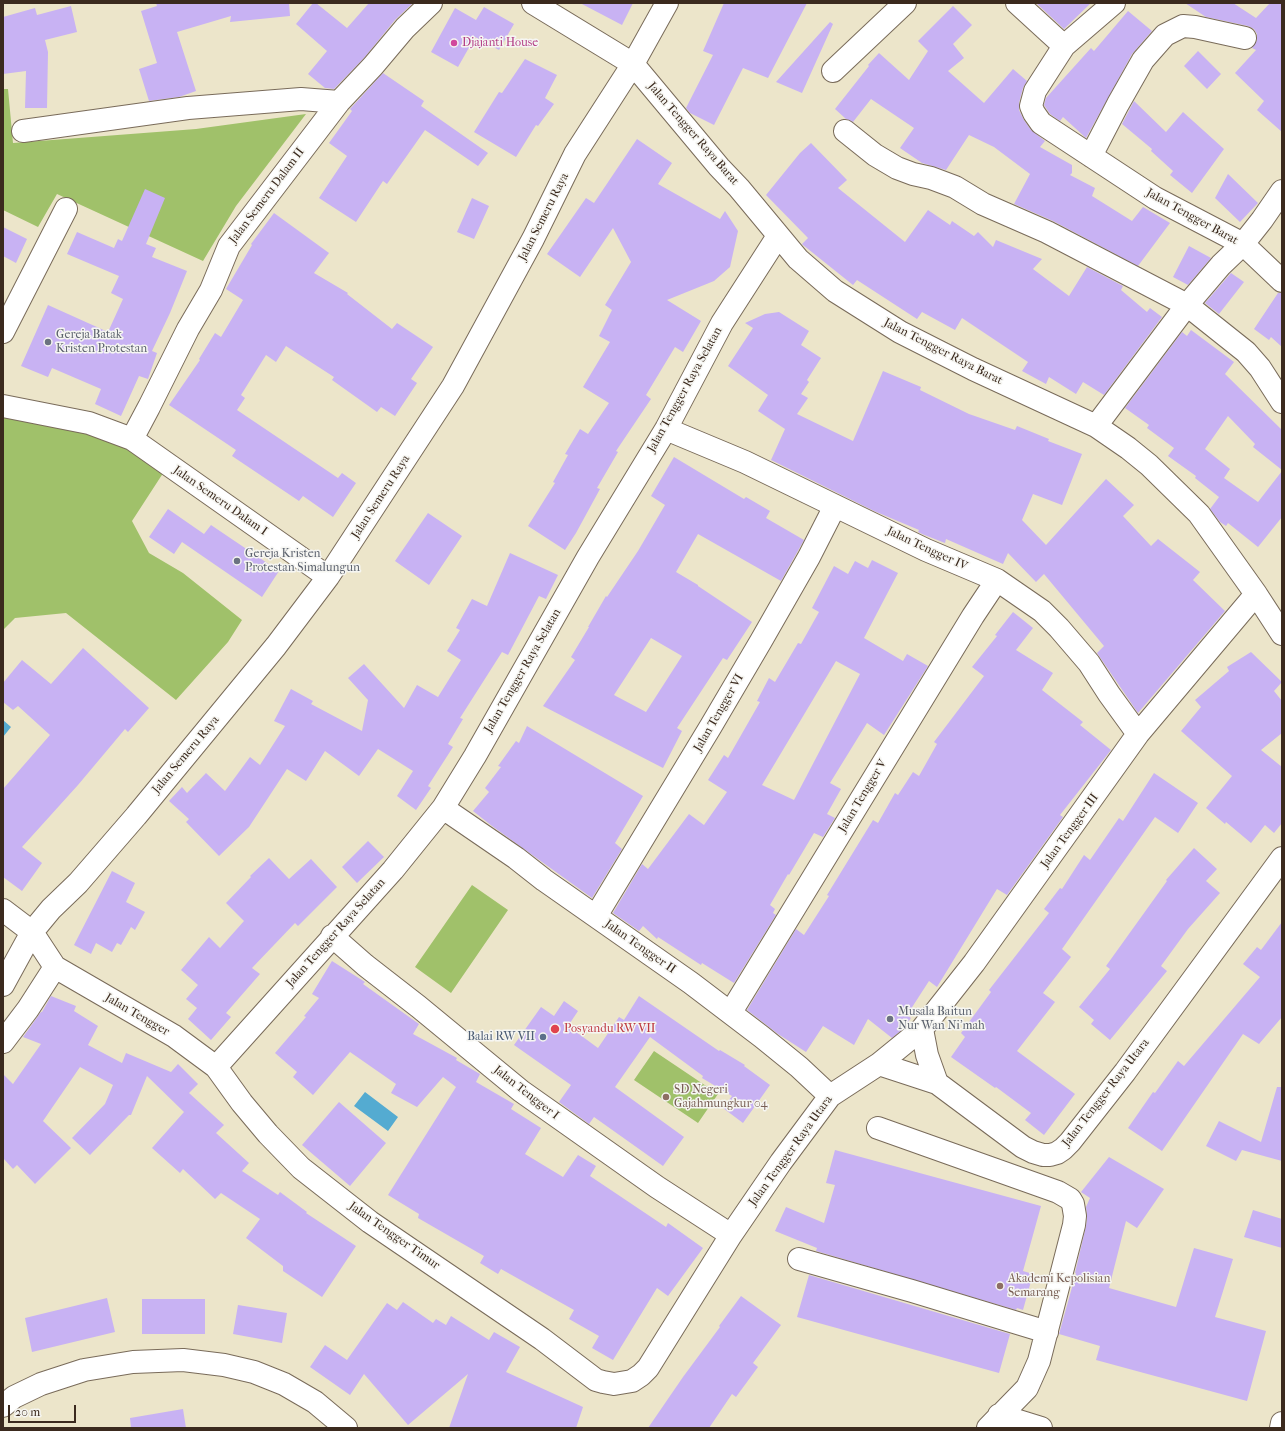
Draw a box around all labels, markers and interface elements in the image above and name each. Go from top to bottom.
place label: Djajanti House [462,36,538,50]
marker: Djajanti House [449,38,459,48]
street label: Jalan Tengger Raya Barat [644,80,742,188]
street label: Jalan Semeru Dalam II [226,145,308,247]
street label: Jalan Semeru Raya [516,171,572,263]
street label: Jalan Tengger Barat [1143,186,1241,248]
street label: Jalan Tengger Raya Barat [881,316,1005,388]
street label: Jalan Tengger Raya Selatan [645,325,725,455]
place label: Gereja Batak Kristen Protestan [56,328,147,356]
marker: Gereja Batak Kristen Protestan [43,337,53,347]
street label: Jalan Semeru Raya [349,453,413,541]
street label: Jalan Semeru Dalam I [170,463,270,539]
street label: Jalan Tengger IV [884,524,970,574]
place label: Gereja Kristen Protestan Simalungun [245,547,360,575]
marker: Gereja Kristen Protestan Simalungun [232,556,242,566]
street label: Jalan Tengger Raya Selatan [482,606,564,736]
street label: Jalan Tengger VI [691,672,747,754]
street label: Jalan Semeru Raya [149,713,223,797]
street label: Jalan Tengger V [836,757,890,835]
street label: Jalan Tengger III [1038,791,1102,871]
street label: Jalan Tengger Raya Selatan [283,876,389,990]
street label: Jalan Tengger II [601,917,679,977]
street label: Jalan Tengger [102,991,172,1039]
place label: Musala Baitun Nur Wan Ni'mah [898,1005,985,1033]
marker: Musala Baitun Nur Wan Ni'mah [885,1014,895,1024]
place label: Posyandu RW VII [564,1022,656,1036]
marker: Posyandu RW VII [549,1023,561,1035]
place label: Balai RW VII [467,1030,535,1044]
marker: Balai RW VII [538,1032,548,1042]
street label: Jalan Tengger Raya Utara [1059,1036,1153,1150]
street label: Jalan Tengger I [490,1063,562,1123]
place label: SD Negeri Gajahmungkur 04 [674,1083,768,1111]
marker: SD Negeri Gajahmungkur 04 [661,1092,671,1102]
street label: Jalan Tengger Raya Utara [746,1093,836,1209]
street label: Jalan Tengger Timur [346,1199,442,1273]
place label: Akademi Kepolisian Semarang [1008,1272,1110,1300]
marker: Akademi Kepolisian Semarang [995,1281,1005,1291]
scale bar [10,1397,78,1423]
text: 20 m [15,1405,40,1419]

